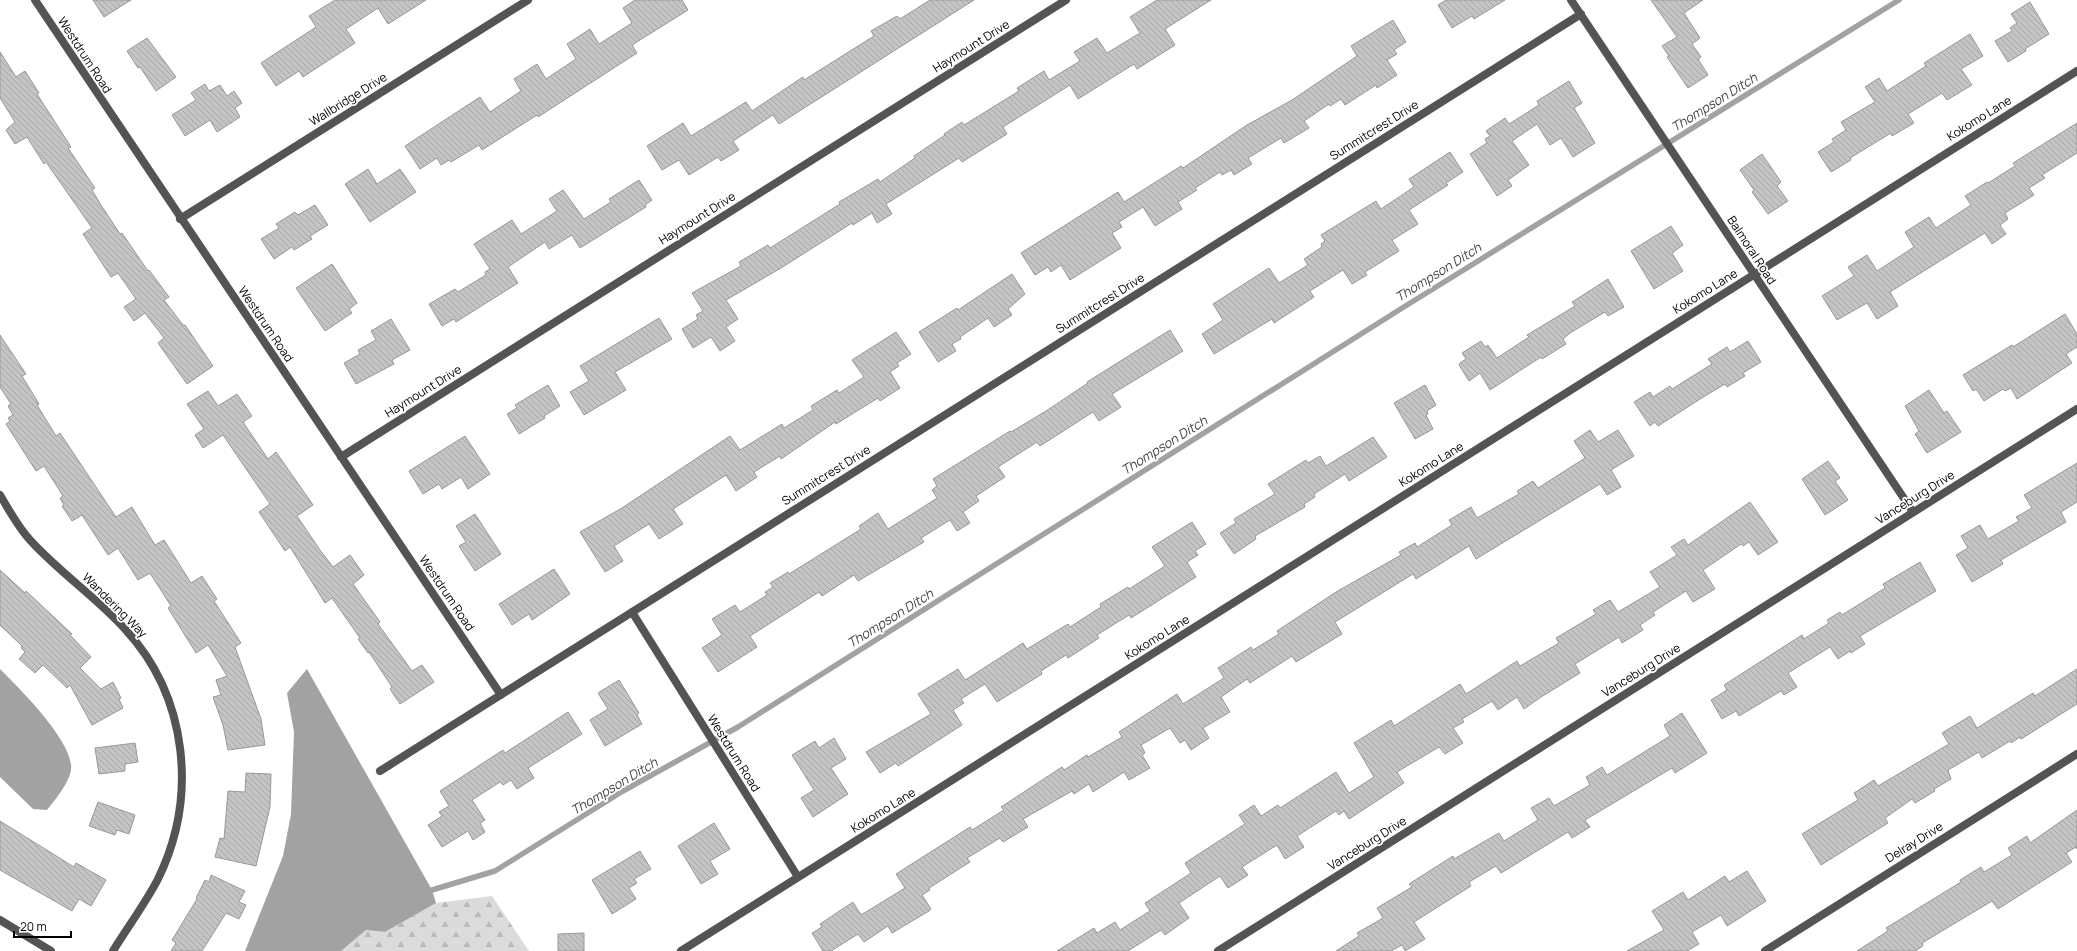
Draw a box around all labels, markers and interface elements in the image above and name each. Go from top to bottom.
street label: Westdrum Road [54,13,116,97]
street label: Haymount Drive [929,16,1013,76]
street label: Wallbridge Drive [306,68,390,130]
water label: Thompson Ditch [1668,68,1762,136]
street label: Kokomo Lane [1943,91,2015,145]
street label: Summitcrest Drive [1326,96,1422,164]
street label: Haymount Drive [655,188,739,248]
street label: Balmoral Road [1724,212,1780,288]
water label: Thompson Ditch [1392,238,1486,306]
street label: Kokomo Lane [1669,264,1741,318]
street label: Summitcrest Drive [1052,269,1148,337]
street label: Westdrum Road [234,283,298,365]
street label: Haymount Drive [381,361,465,421]
water label: Thompson Ditch [1118,411,1212,479]
street label: Kokomo Lane [1395,437,1467,491]
street label: Summitcrest Drive [778,441,874,509]
street label: Vanceburg Drive [1872,466,1958,528]
street label: Westdrum Road [415,552,479,634]
street label: Wandering Way [79,569,152,642]
water label: Thompson Ditch [844,584,938,652]
street label: Kokomo Lane [1121,610,1193,664]
street label: Vanceburg Drive [1598,639,1684,701]
street label: Westdrum Road [703,711,765,795]
water label: Thompson Ditch [567,752,662,819]
street label: Kokomo Lane [847,783,919,837]
street label: Vanceburg Drive [1324,812,1410,874]
street label: Delray Drive [1882,818,1946,866]
scale bar [14,913,71,939]
text: 20 m [20,918,47,935]

